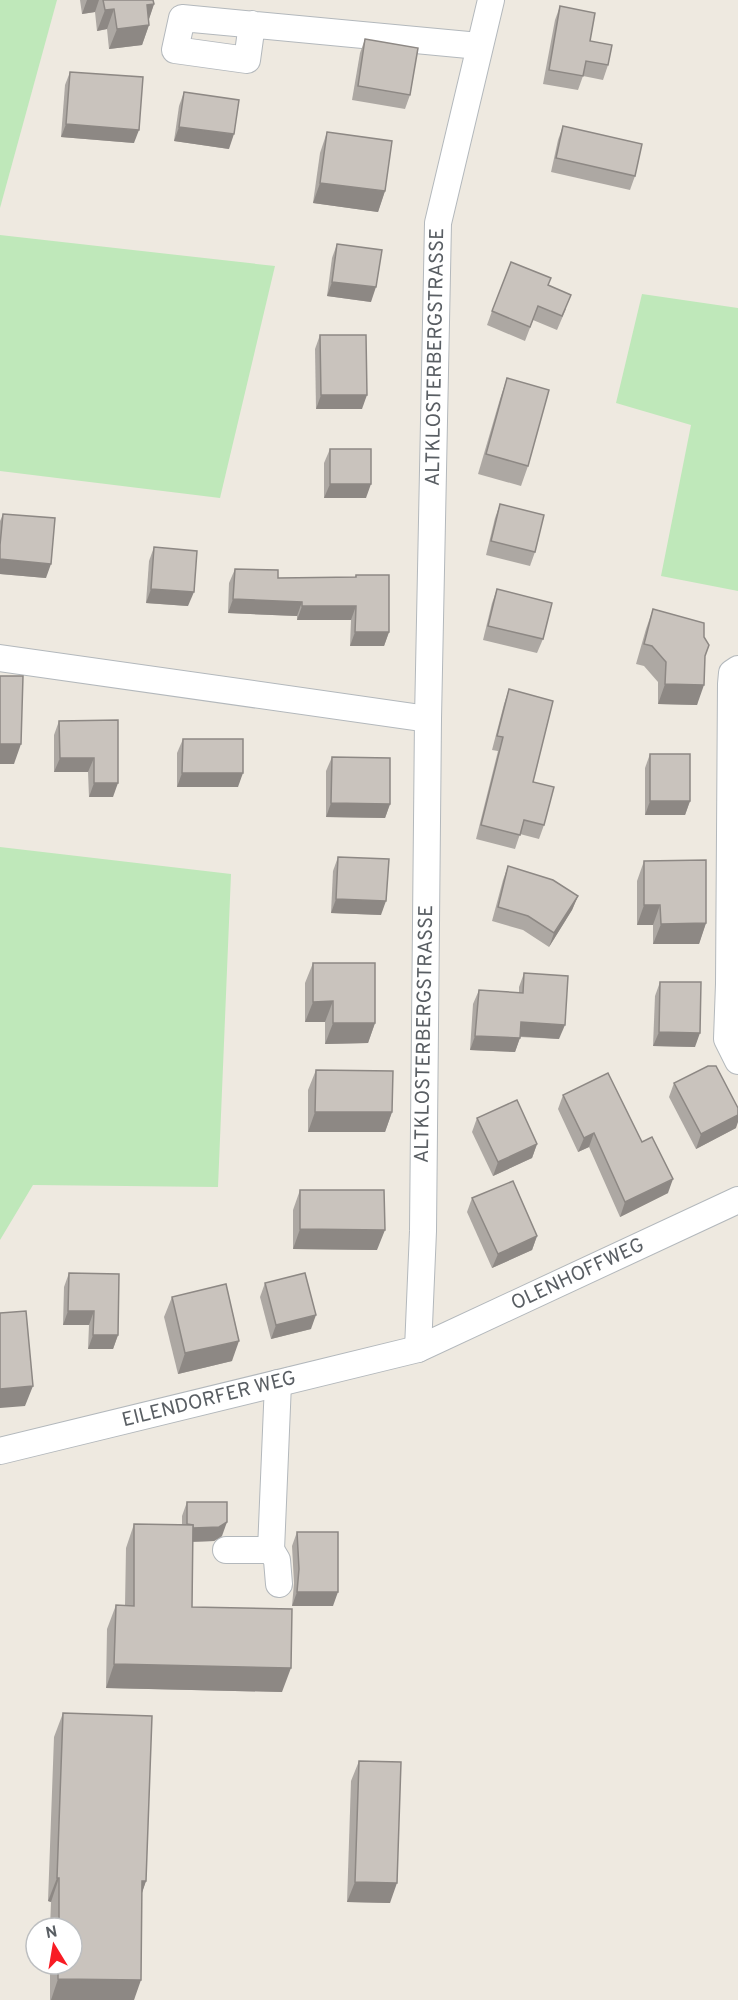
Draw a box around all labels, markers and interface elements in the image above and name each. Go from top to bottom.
street label: ALTKLOSTERBERGSTRASSE [421,228,451,486]
street label: ALTKLOSTERBERGSTRASSE [410,905,440,1163]
street label: OLENHOFFWEG [507,1233,649,1317]
street label: EILENDORFER WEG [119,1366,299,1434]
north arrow [24,1916,84,1976]
text: N [44,1922,59,1944]

